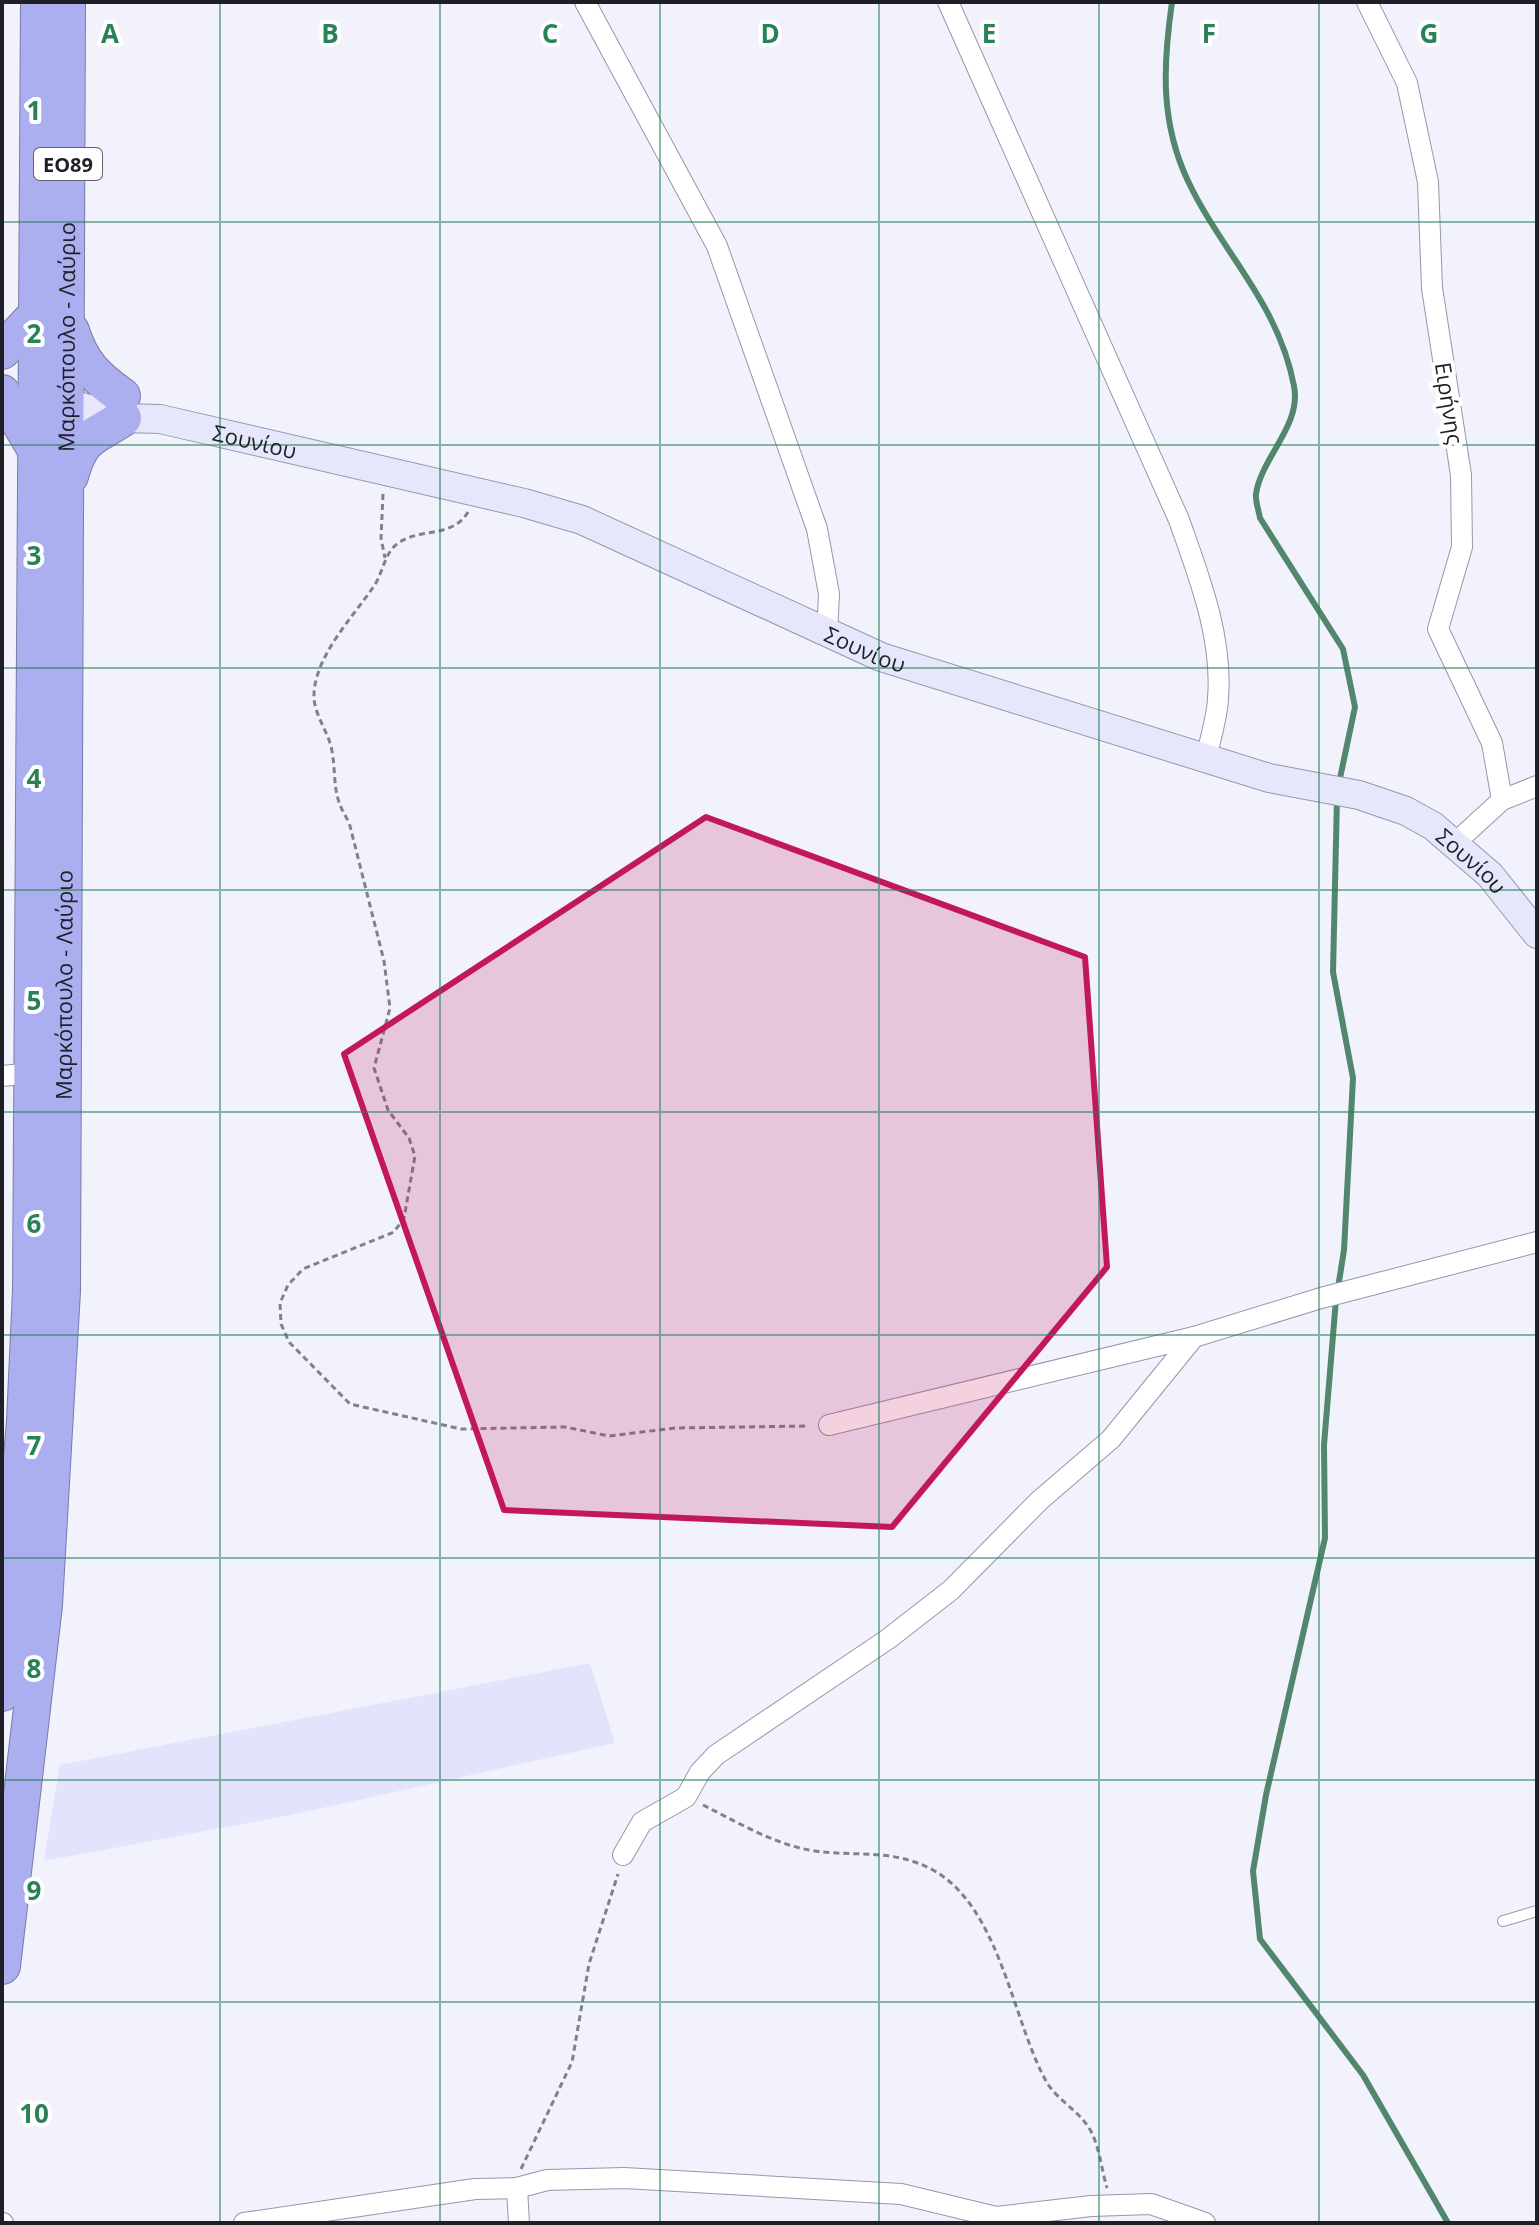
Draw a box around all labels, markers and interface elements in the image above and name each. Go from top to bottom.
text: A [101,15,119,51]
text: B [321,15,339,51]
text: C [542,15,558,51]
text: D [760,15,780,51]
text: E [982,15,996,51]
text: F [1202,15,1216,51]
text: G [1420,15,1438,51]
text: 1 [27,92,41,128]
road number: ΕΟ89 [34,148,102,180]
street label: Μαρκόπουλο - Λαύριο [50,222,81,452]
text: 2 [27,315,42,351]
street label: Ειρήνης [1429,360,1471,446]
street label: Σουνίου [210,417,300,465]
text: 3 [27,537,41,573]
street label: Σουνίου [820,618,909,679]
text: 4 [27,760,42,796]
street label: Σουνίου [1430,821,1514,899]
street label: Μαρκόπουλο - Λαύριο [48,870,79,1100]
text: 5 [27,982,41,1018]
text: 6 [27,1205,42,1241]
text: 7 [27,1427,42,1463]
text: 8 [27,1650,41,1686]
text: 9 [27,1872,41,1908]
text: 10 [19,2095,49,2131]

